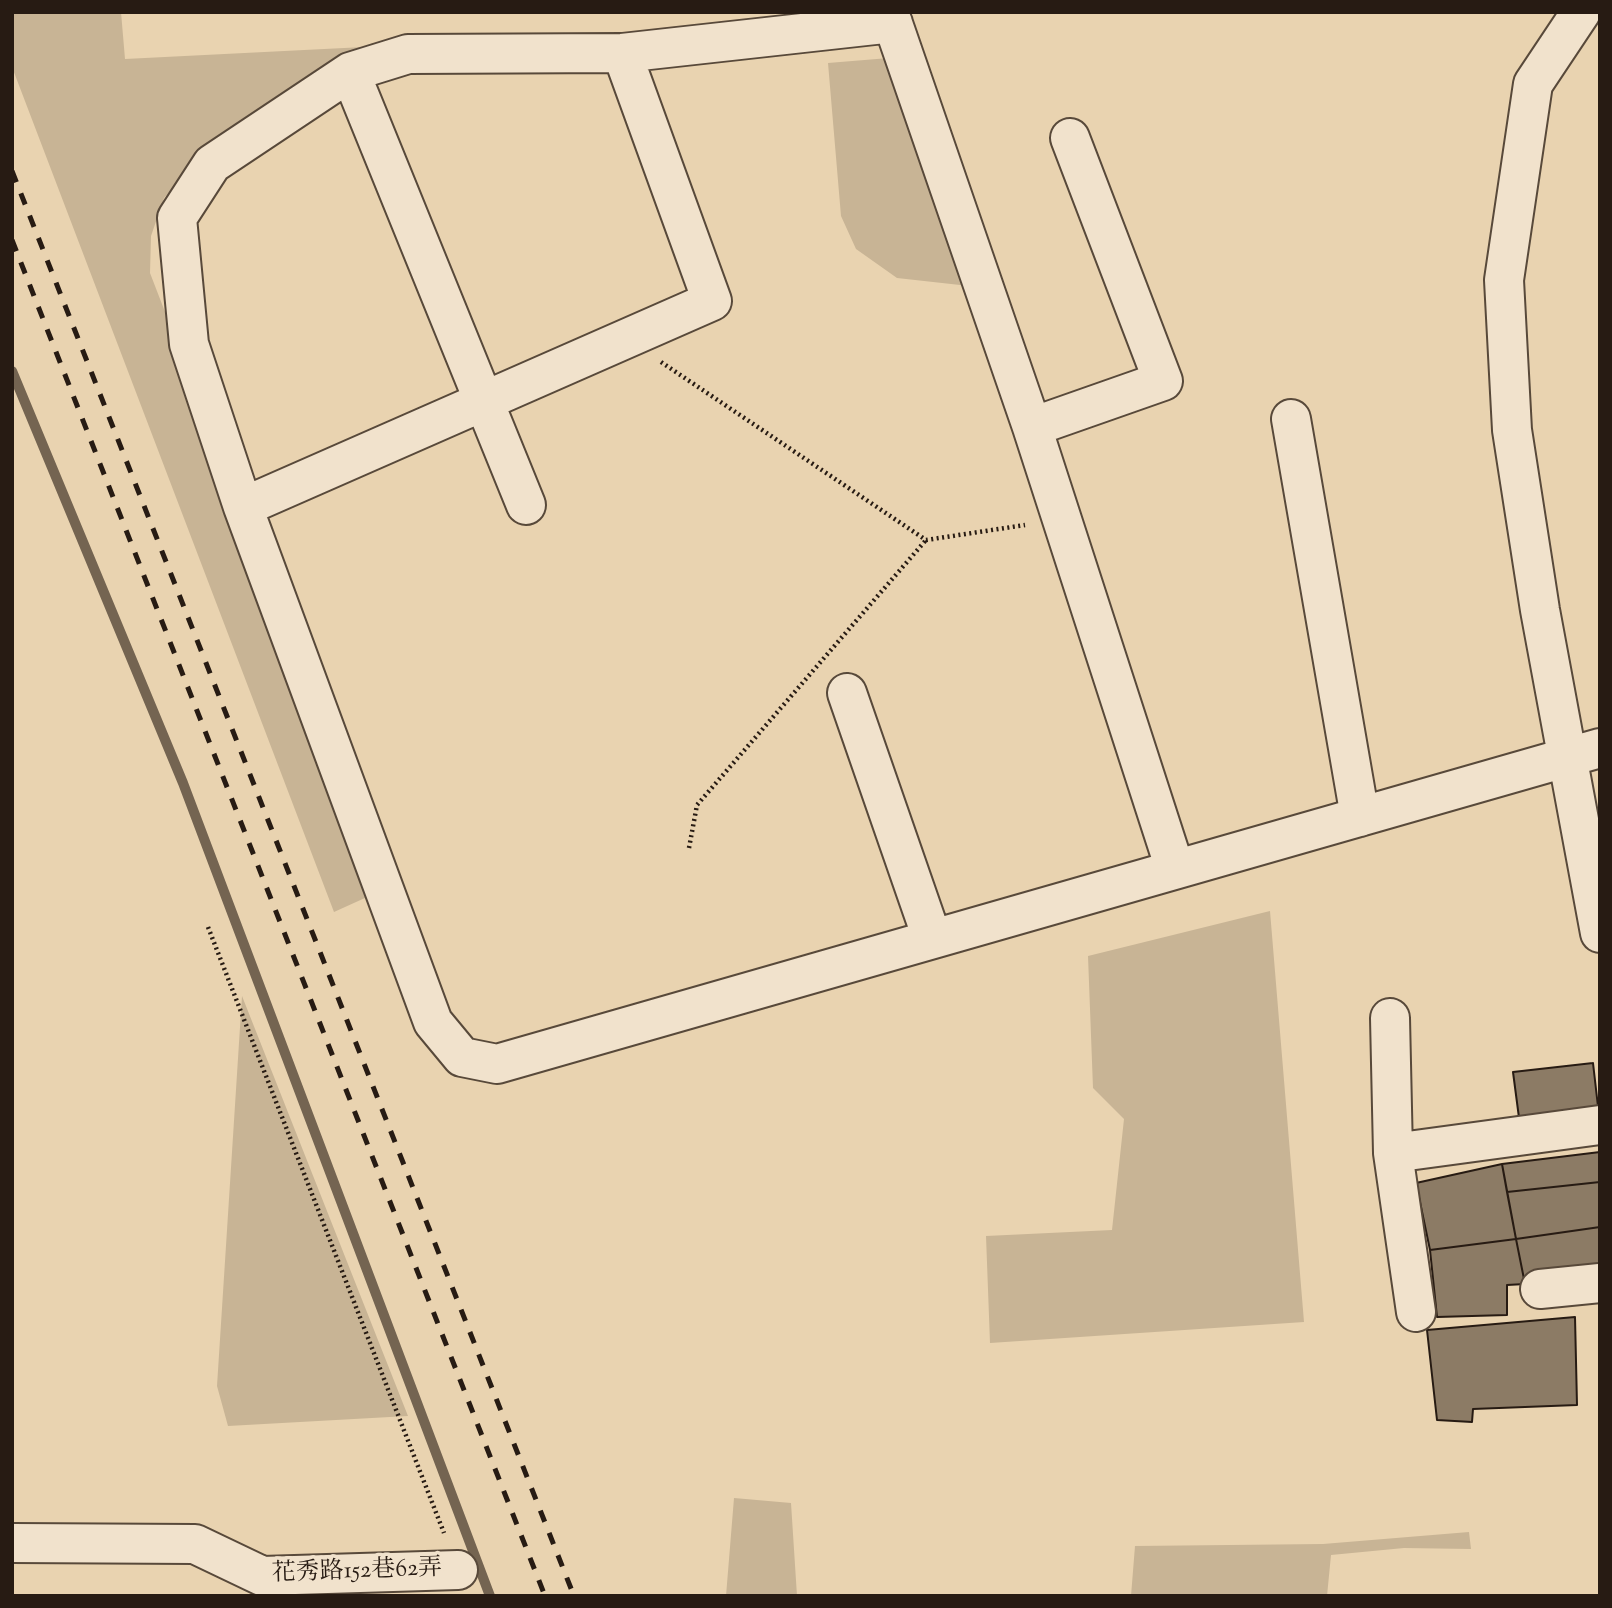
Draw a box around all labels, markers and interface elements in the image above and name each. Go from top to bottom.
street label: 花秀路152巷62弄 [271,1556,443,1590]

